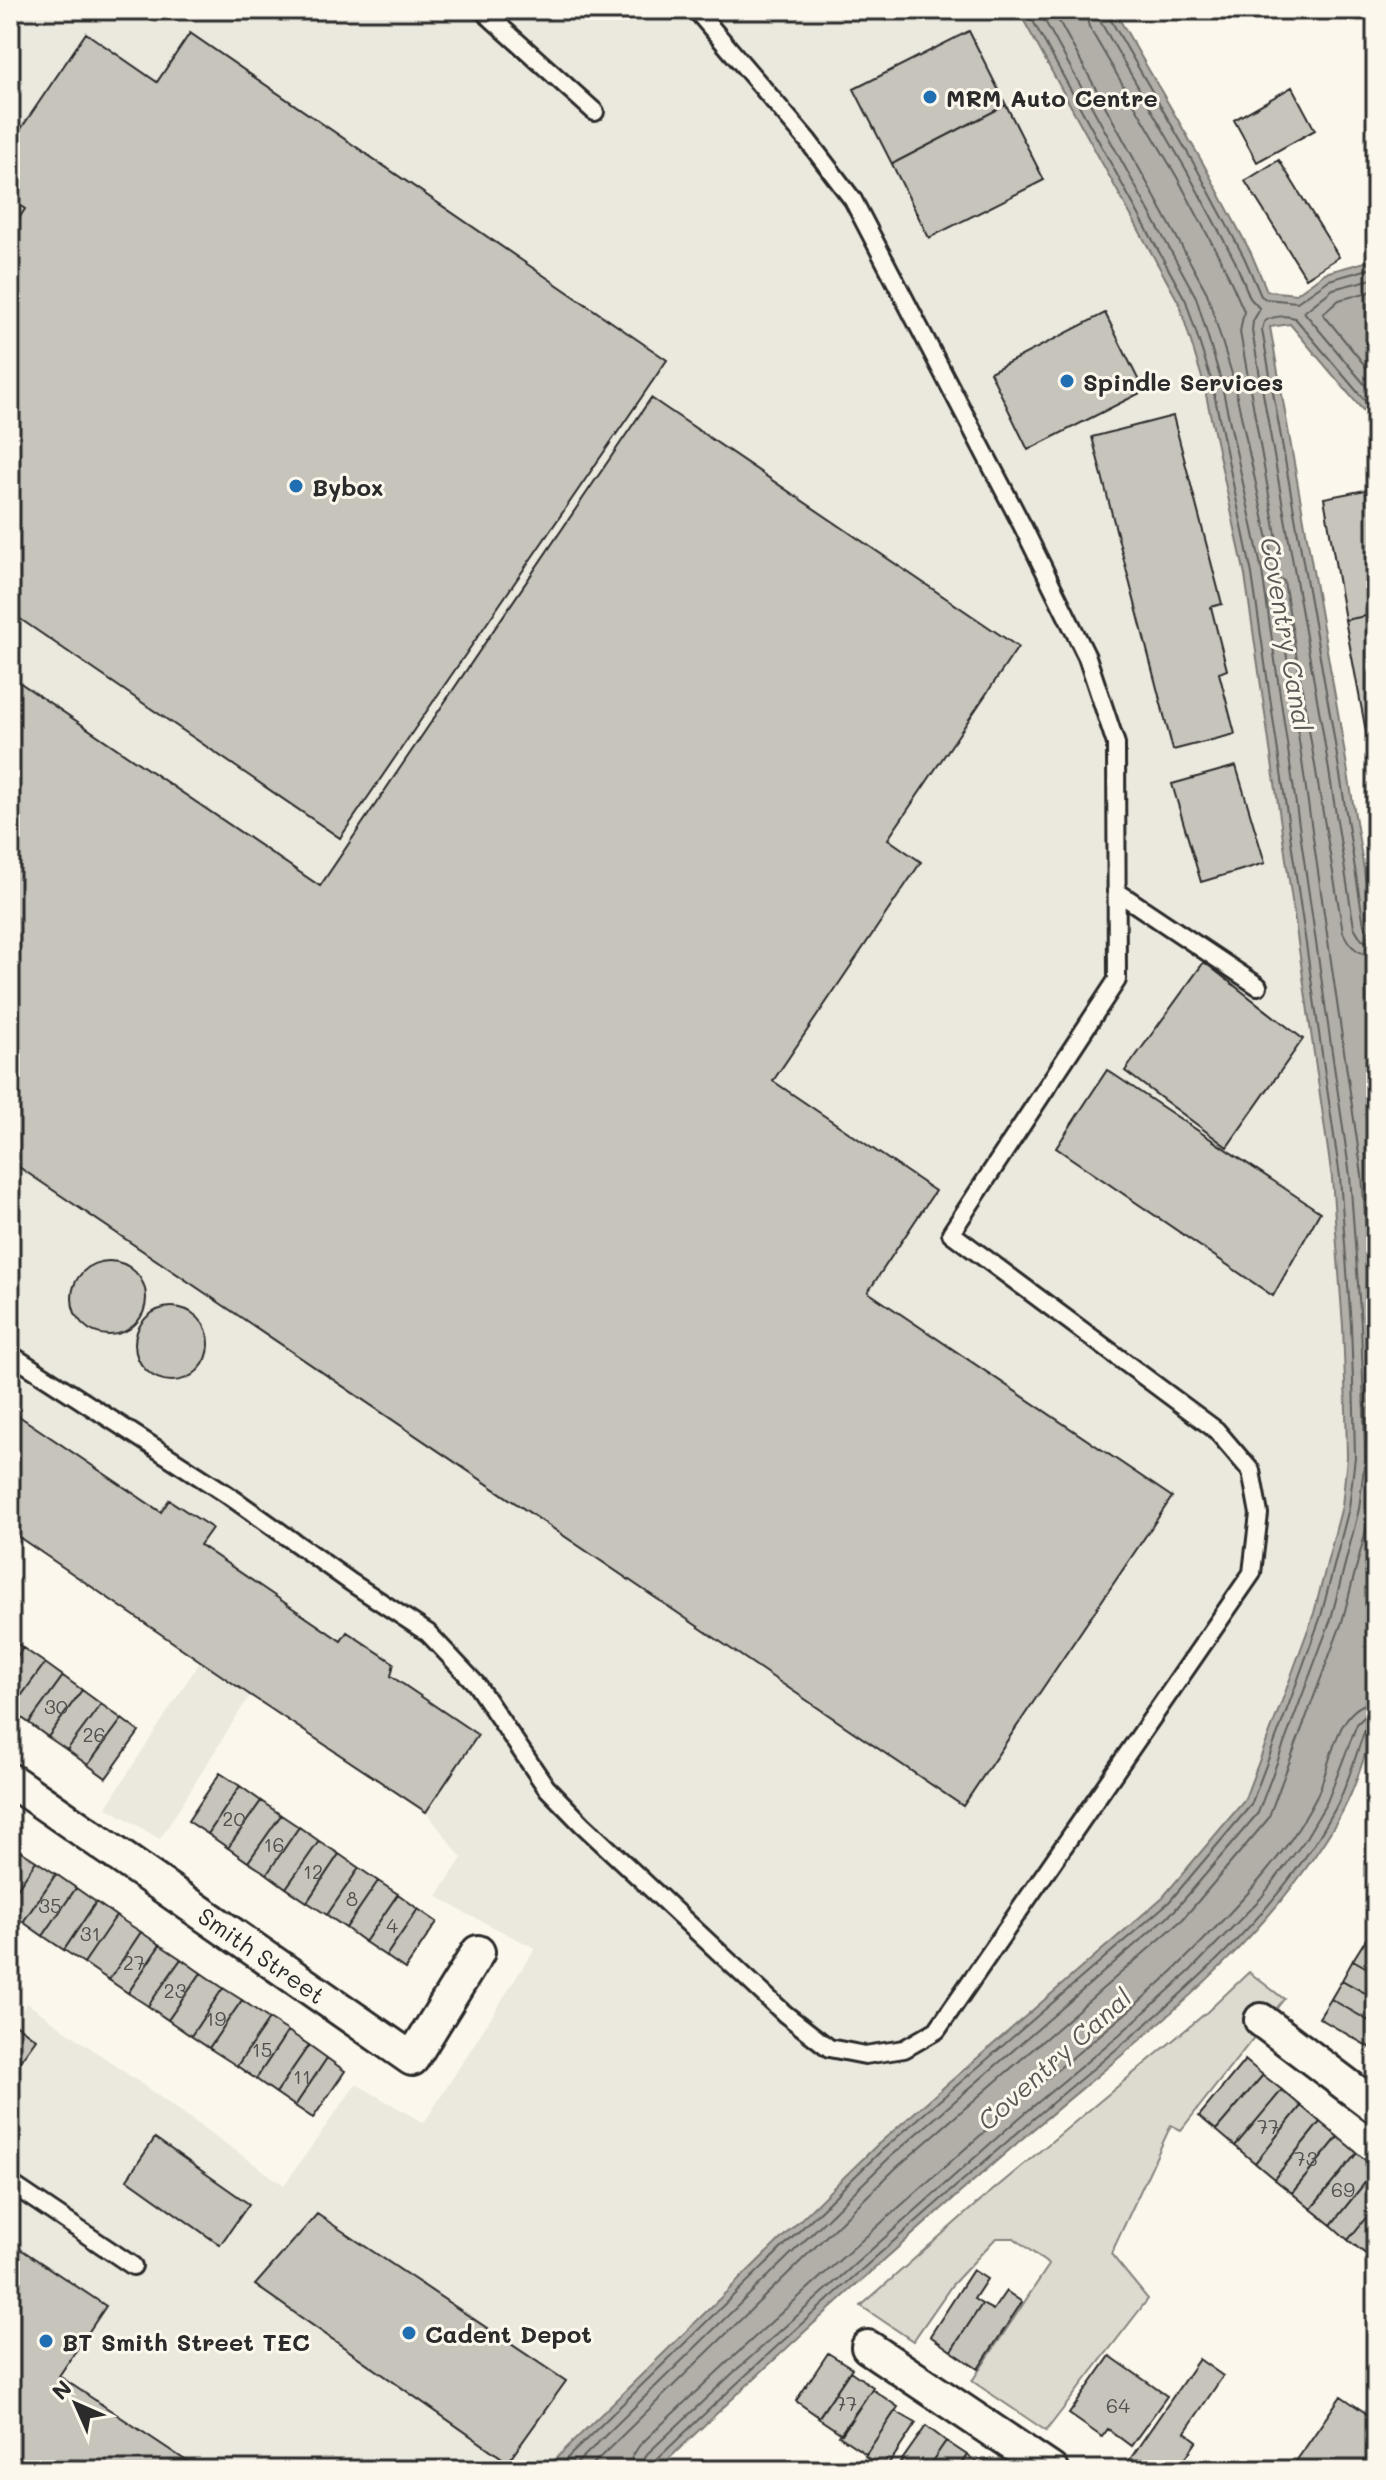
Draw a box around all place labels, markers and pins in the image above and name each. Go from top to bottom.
place label: MRM Auto Centre [946,82,1158,113]
marker: MRM Auto Centre [921,88,939,106]
place label: Spindle Services [1083,366,1283,397]
marker: Spindle Services [1058,372,1076,390]
place label: Bybox [312,471,384,502]
marker: Bybox [287,477,305,495]
place label: Cadent Depot [425,2318,592,2349]
marker: Cadent Depot [400,2324,418,2342]
place label: BT Smith Street TEC [62,2326,310,2357]
marker: BT Smith Street TEC [37,2332,55,2350]

